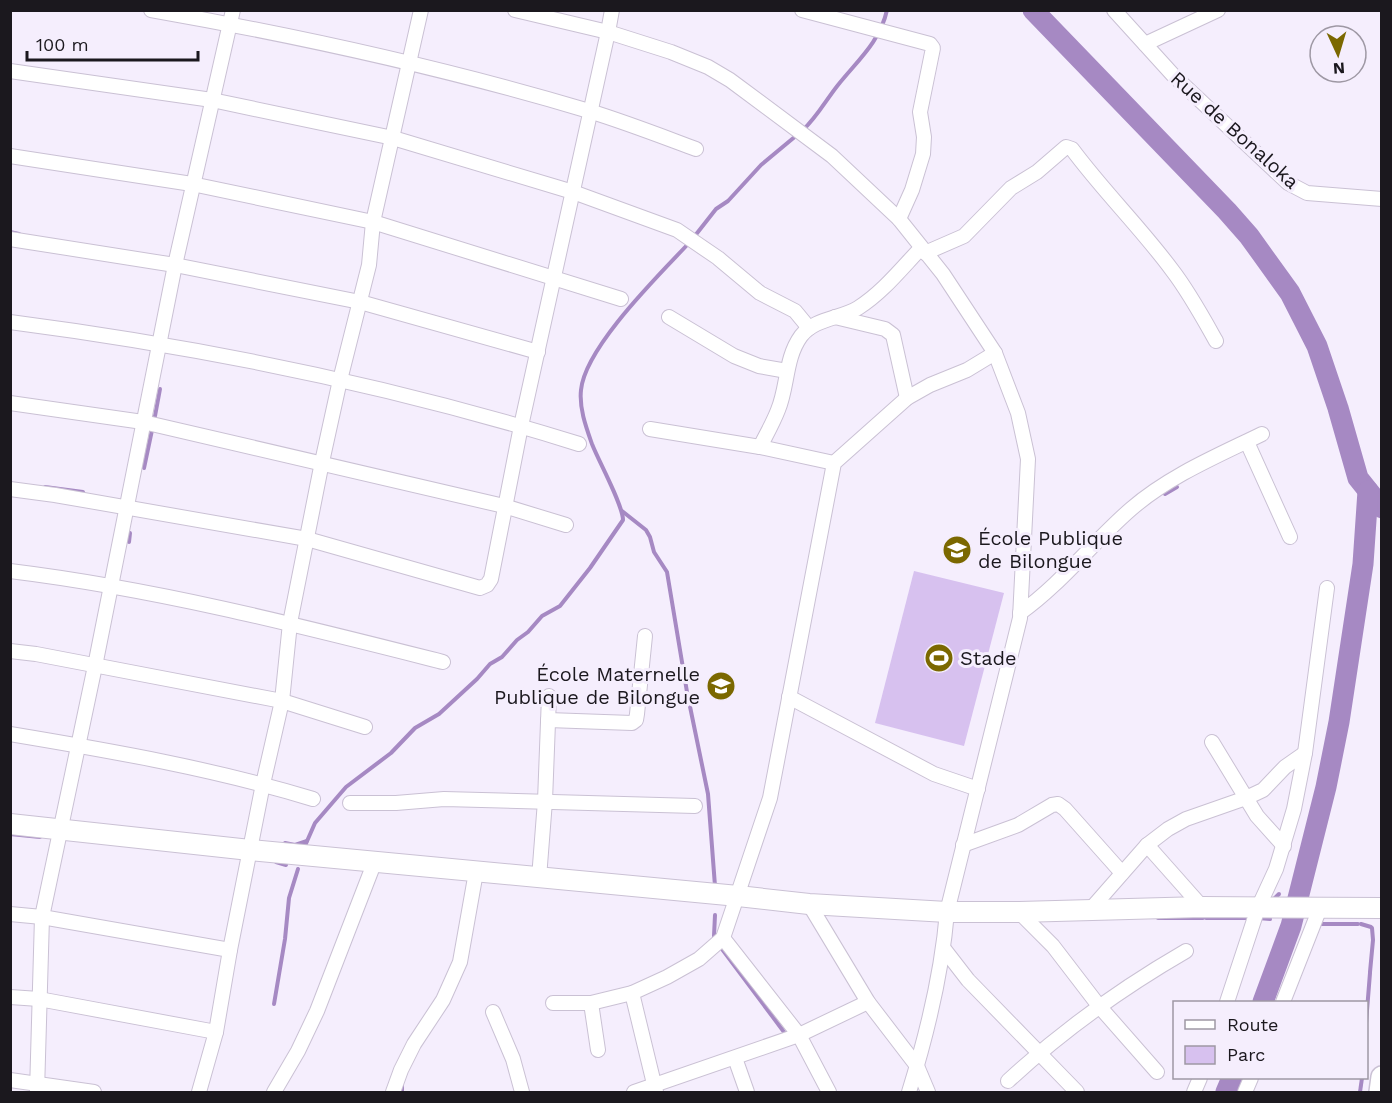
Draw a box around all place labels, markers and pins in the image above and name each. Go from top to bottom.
place label: École Publique de Bilongue [978,526,1123,573]
school or university icon: École Publique de Bilongue [941,534,973,566]
sports icon: Stade [923,642,955,674]
place label: Stade [960,646,1017,670]
place label: École Maternelle Publique de Bilongue [494,662,700,709]
school or university icon: École Maternelle Publique de Bilongue [705,670,737,702]

